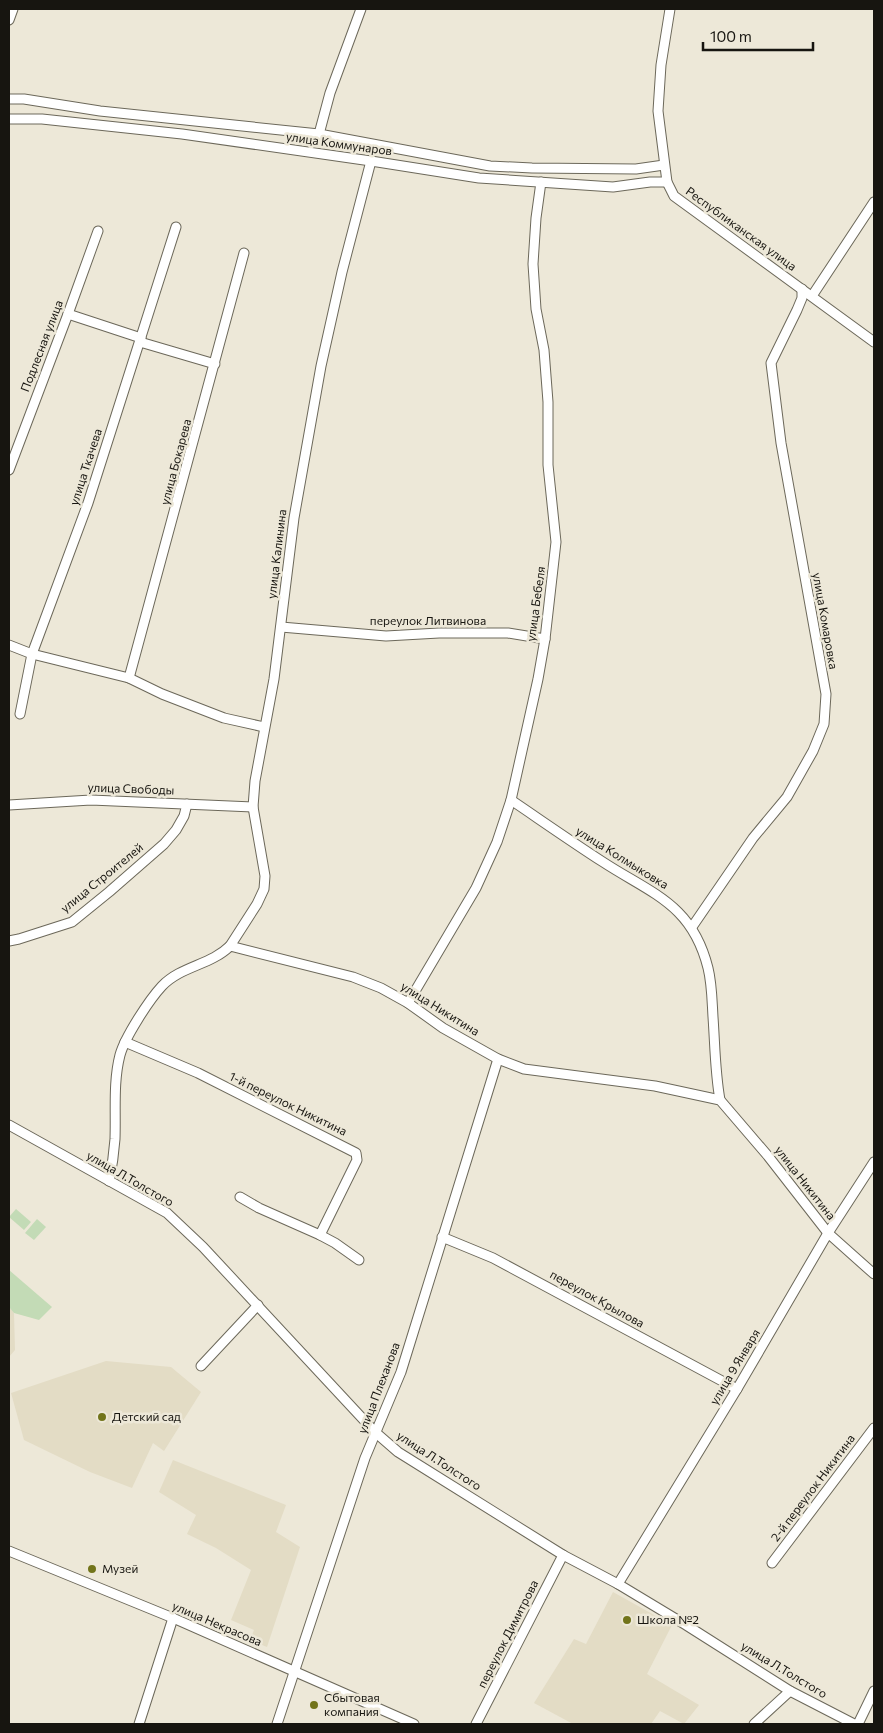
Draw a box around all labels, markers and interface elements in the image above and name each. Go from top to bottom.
scale bar [703,20,813,52]
text: 100 m [710,27,752,45]
street label: улица Коммунаров [285,129,393,157]
street label: Республиканская улица [684,183,800,273]
street label: Подлесная улица [17,298,65,393]
street label: улица Бокарева [157,417,193,506]
street label: улица Ткачева [66,427,104,507]
street label: улица Калинина [264,508,288,599]
street label: улица Бебеля [523,565,547,642]
street label: улица Комаровка [811,571,841,670]
street label: переулок Литвинова [370,613,486,627]
street label: улица Свободы [87,779,175,797]
street label: улица Колмыковка [574,823,671,891]
street label: улица Строителей [57,840,145,915]
street label: улица Никитина [399,978,482,1038]
street label: 1-й переулок Никитина [227,1069,350,1138]
street label: улица Никитина [773,1143,839,1222]
street label: улица Л.Толстого [85,1148,176,1209]
street label: переулок Крылова [548,1266,647,1330]
street label: улица 9 Января [706,1326,762,1407]
street label: улица Плеханова [354,1340,402,1435]
place label: Детский сад [112,1409,181,1423]
marker: Детский сад [96,1411,108,1423]
street label: улица Л.Толстого [395,1428,484,1493]
street label: 2-й переулок Никитина [767,1431,857,1544]
place label: Музей [102,1561,138,1575]
marker: Музей [86,1563,98,1575]
street label: переулок Димитрова [474,1577,540,1690]
street label: улица Некрасова [171,1598,264,1648]
place label: Школа №2 [637,1612,699,1626]
marker: Школа №2 [621,1614,633,1626]
street label: улица Л.Толстого [739,1638,830,1700]
place label: Сбытовая компания [324,1690,380,1718]
marker: Сбытовая компания [308,1699,320,1711]

